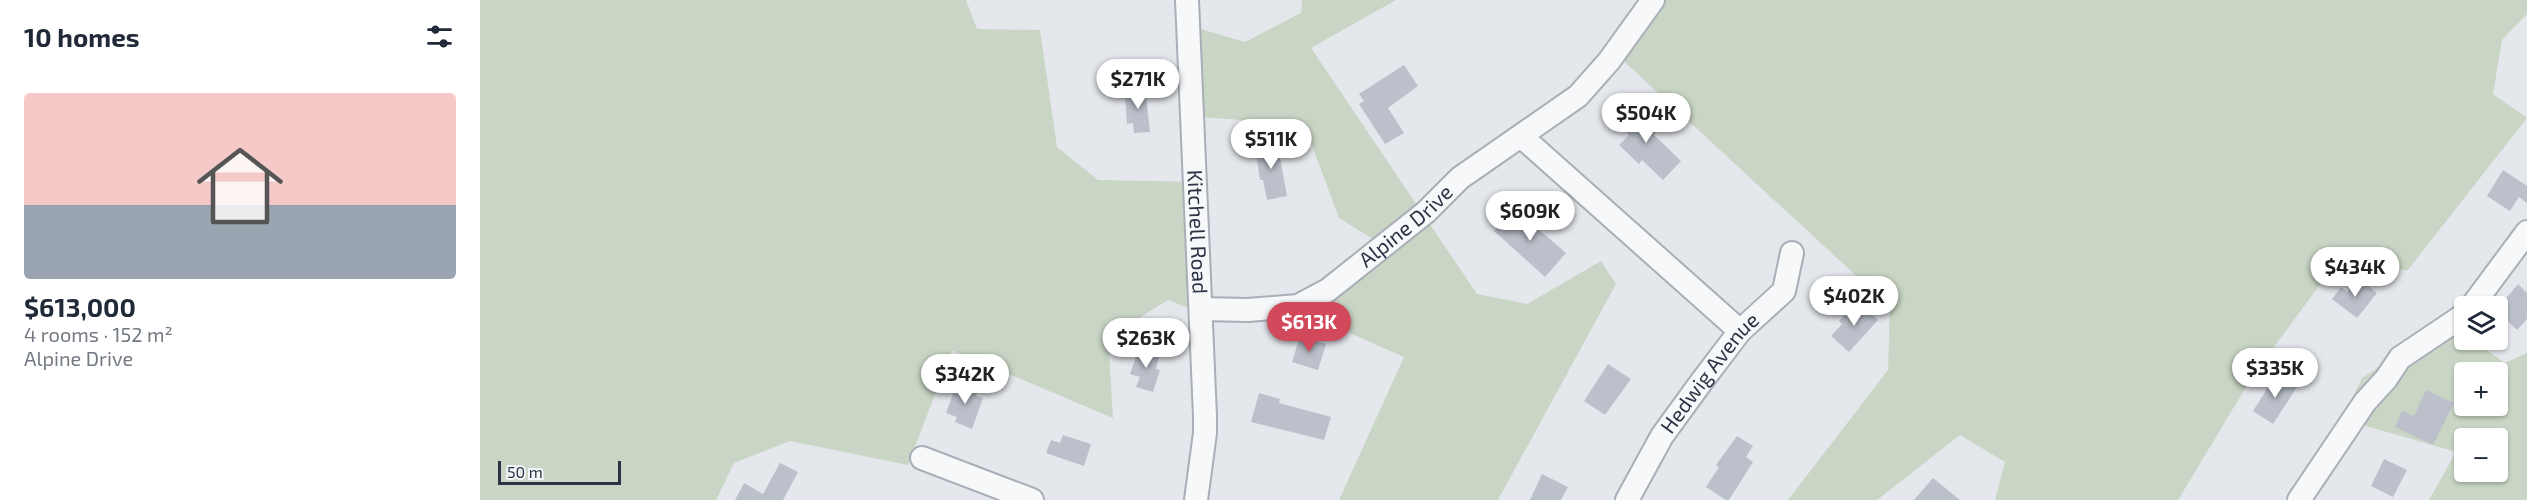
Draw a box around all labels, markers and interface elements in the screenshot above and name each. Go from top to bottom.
icon: filters [423,20,456,53]
text: 10 homes [24,21,140,52]
pin: $271K [1096,59,1180,110]
text: $271K [1110,66,1166,90]
pin: $504K [1604,93,1688,144]
text: $504K [1616,100,1676,124]
pin: $511K [1229,119,1313,170]
text: $511K [1245,126,1297,150]
icon: home [186,132,294,240]
street label: Kitchell Road [1183,169,1214,294]
street label: Alpine Drive [1353,179,1457,272]
pin: $609K [1488,191,1572,242]
text: $609K [1500,198,1560,222]
pin: $434K [2313,247,2397,298]
text: $434K [2324,254,2386,278]
pin: $402K [1812,276,1896,327]
text: $402K [1823,283,1885,307]
text: $613,000 [24,291,136,322]
map controls [2454,296,2508,482]
button: layers [2454,296,2508,350]
pin: $613K [1267,302,1351,353]
street label: Hedwig Avenue [1654,306,1763,438]
text: $613K [1281,309,1337,333]
pin: $263K [1104,318,1188,369]
text: 4 rooms · 152 m² [24,322,173,346]
text: $263K [1116,325,1176,349]
text: Alpine Drive [24,346,133,370]
pin: $335K [2233,348,2317,399]
pin: $342K [923,354,1007,405]
text: $335K [2246,355,2304,379]
text: $342K [935,361,995,385]
button: + [2454,362,2508,416]
button: − [2454,428,2508,482]
scale bar [498,458,621,486]
text: 50 m [507,462,543,481]

